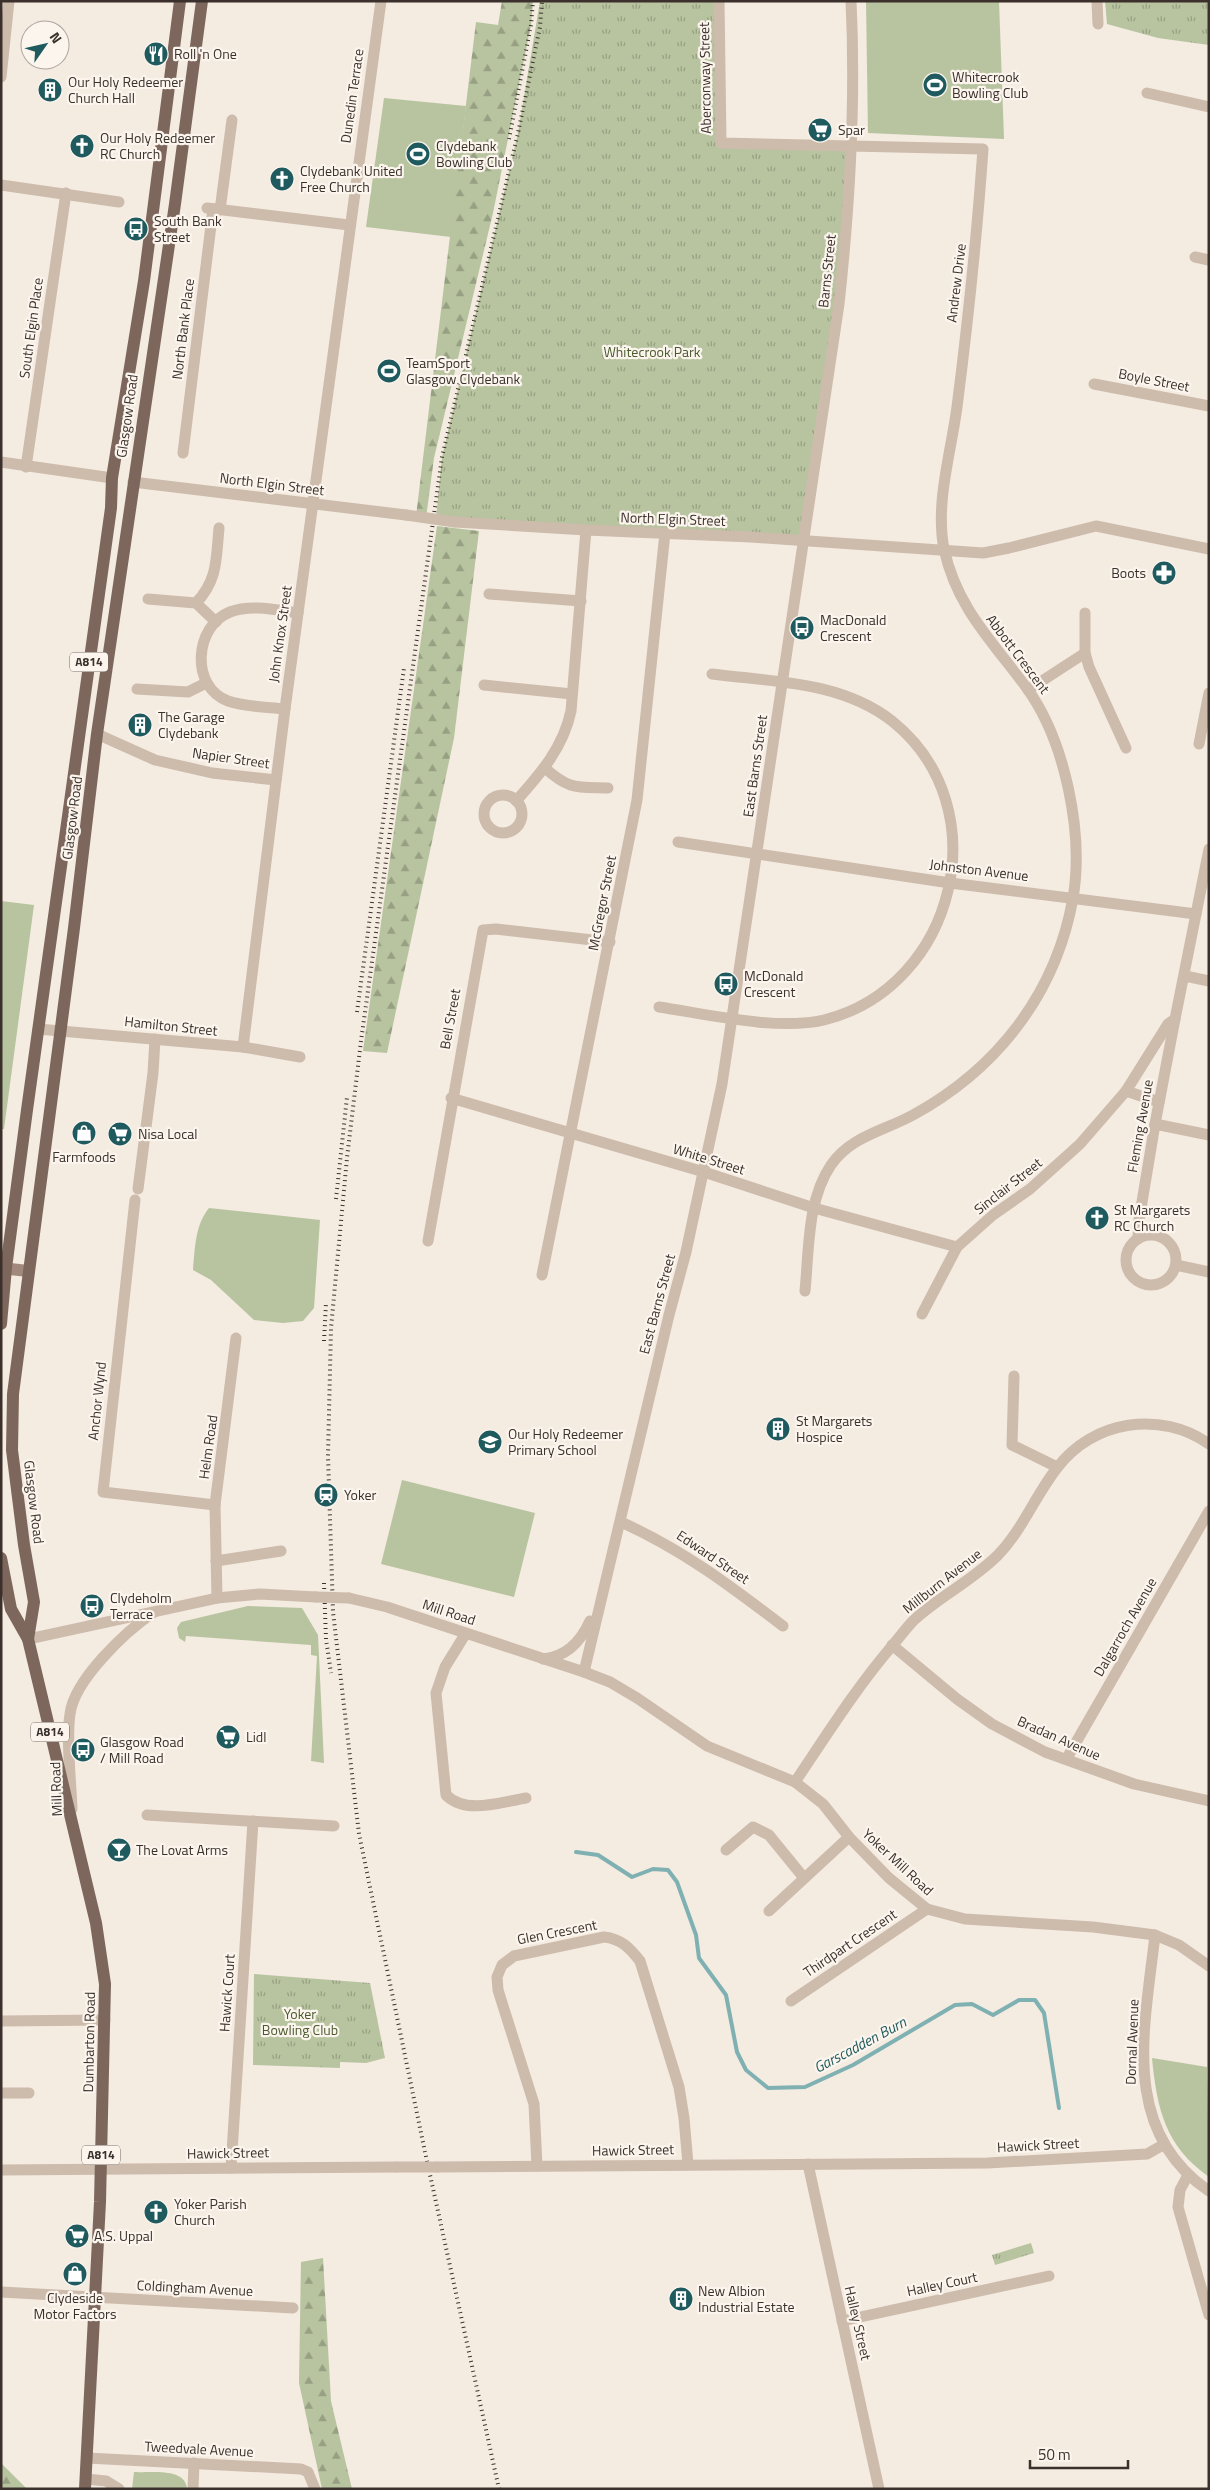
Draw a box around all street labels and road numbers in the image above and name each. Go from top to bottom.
street label: Aberconway Street [693,22,716,134]
street label: Dunedin Terrace [334,47,369,144]
street label: Barns Street [812,233,841,309]
street label: Andrew Drive [940,242,971,324]
street label: South Elgin Place [13,276,48,380]
street label: North Bank Place [166,277,199,381]
street label: Boyle Street [1117,362,1192,397]
street label: Glasgow Road [110,373,143,459]
street label: North Elgin Street [219,467,326,500]
street label: North Elgin Street [620,506,726,531]
street label: John Knox Street [262,584,297,684]
street label: Abbott Crescent [982,610,1055,698]
road number: A814 [70,652,108,672]
street label: East Barns Street [737,713,772,818]
street label: Napier Street [191,742,271,773]
street label: Glasgow Road [56,775,87,861]
street label: McGregor Street [582,853,621,952]
street label: Johnston Avenue [928,853,1030,886]
street label: Bell Street [434,987,465,1051]
street label: Hamilton Street [123,1010,219,1041]
street label: Fleming Avenue [1121,1078,1158,1174]
street label: White Street [671,1138,748,1179]
street label: Sinclair Street [969,1152,1046,1219]
street label: East Barns Street [633,1251,680,1356]
street label: Anchor Wynd [82,1361,111,1441]
street label: Helm Road [193,1413,222,1480]
street label: Glasgow Road [19,1459,50,1545]
street label: Edward Street [673,1524,754,1589]
street label: Millburn Avenue [898,1543,986,1618]
street label: Dalgarroch Avenue [1088,1573,1161,1680]
street label: Mill Road [420,1593,478,1630]
street label: Bradan Avenue [1014,1710,1104,1765]
road number: A814 [31,1722,69,1741]
street label: Mill Road [44,1761,67,1817]
street label: Yoker Mill Road [858,1823,938,1900]
street label: Thirdpart Crescent [799,1903,901,1982]
street label: Glen Crescent [515,1913,599,1950]
street label: Hawick Court [213,1953,240,2033]
street label: Dumbarton Road [77,1992,100,2092]
street label: Dornal Avenue [1120,1999,1143,2085]
street label: Hawick Street [996,2132,1080,2157]
street label: Hawick Street [592,2138,674,2161]
street label: Hawick Street [187,2141,269,2164]
road number: A814 [82,2146,120,2164]
street label: Halley Court [905,2266,979,2301]
street label: Coldingham Avenue [136,2274,254,2301]
street label: Halley Street [840,2284,877,2362]
street label: Tweedvale Avenue [144,2435,254,2462]

